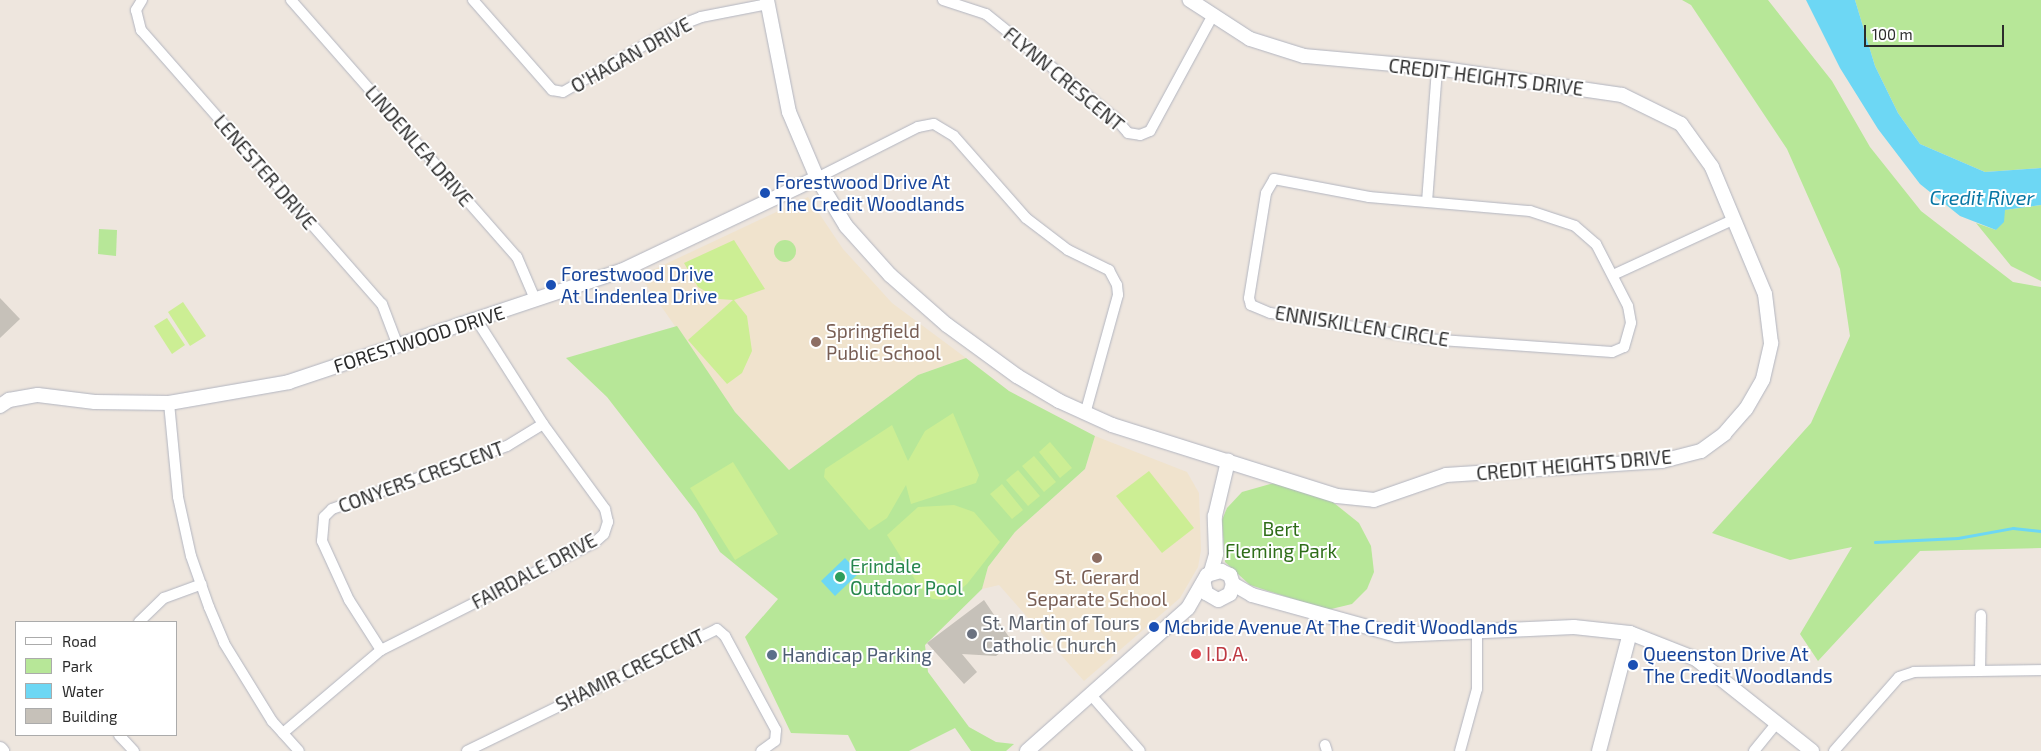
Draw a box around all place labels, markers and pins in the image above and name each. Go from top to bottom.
place label: Forestwood Drive At The Credit Woodlands [775,171,965,215]
marker: Forestwood Drive At The Credit Woodlands [759,187,771,199]
place label: Forestwood Drive At Lindenlea Drive [561,263,717,307]
marker: Forestwood Drive At Lindenlea Drive [545,279,557,291]
place label: Springfield Public School [826,320,941,364]
marker: Springfield Public School [810,336,822,348]
marker: St. Gerard Separate School [1091,552,1103,564]
place label: Erindale Outdoor Pool [850,555,963,599]
place label: St. Gerard Separate School [1027,566,1167,610]
marker: Erindale Outdoor Pool [834,571,846,583]
place label: St. Martin of Tours Catholic Church [982,612,1140,656]
place label: Mcbride Avenue At The Credit Woodlands [1164,616,1519,638]
marker: Mcbride Avenue At The Credit Woodlands [1148,621,1160,633]
marker: St. Martin of Tours Catholic Church [966,628,978,640]
place label: I.D.A. [1206,643,1248,665]
place label: Queenston Drive At The Credit Woodlands [1643,643,1833,687]
place label: Handicap Parking [782,644,932,666]
marker: I.D.A. [1190,648,1202,660]
marker: Handicap Parking [766,649,778,661]
marker: Queenston Drive At The Credit Woodlands [1627,659,1639,671]

